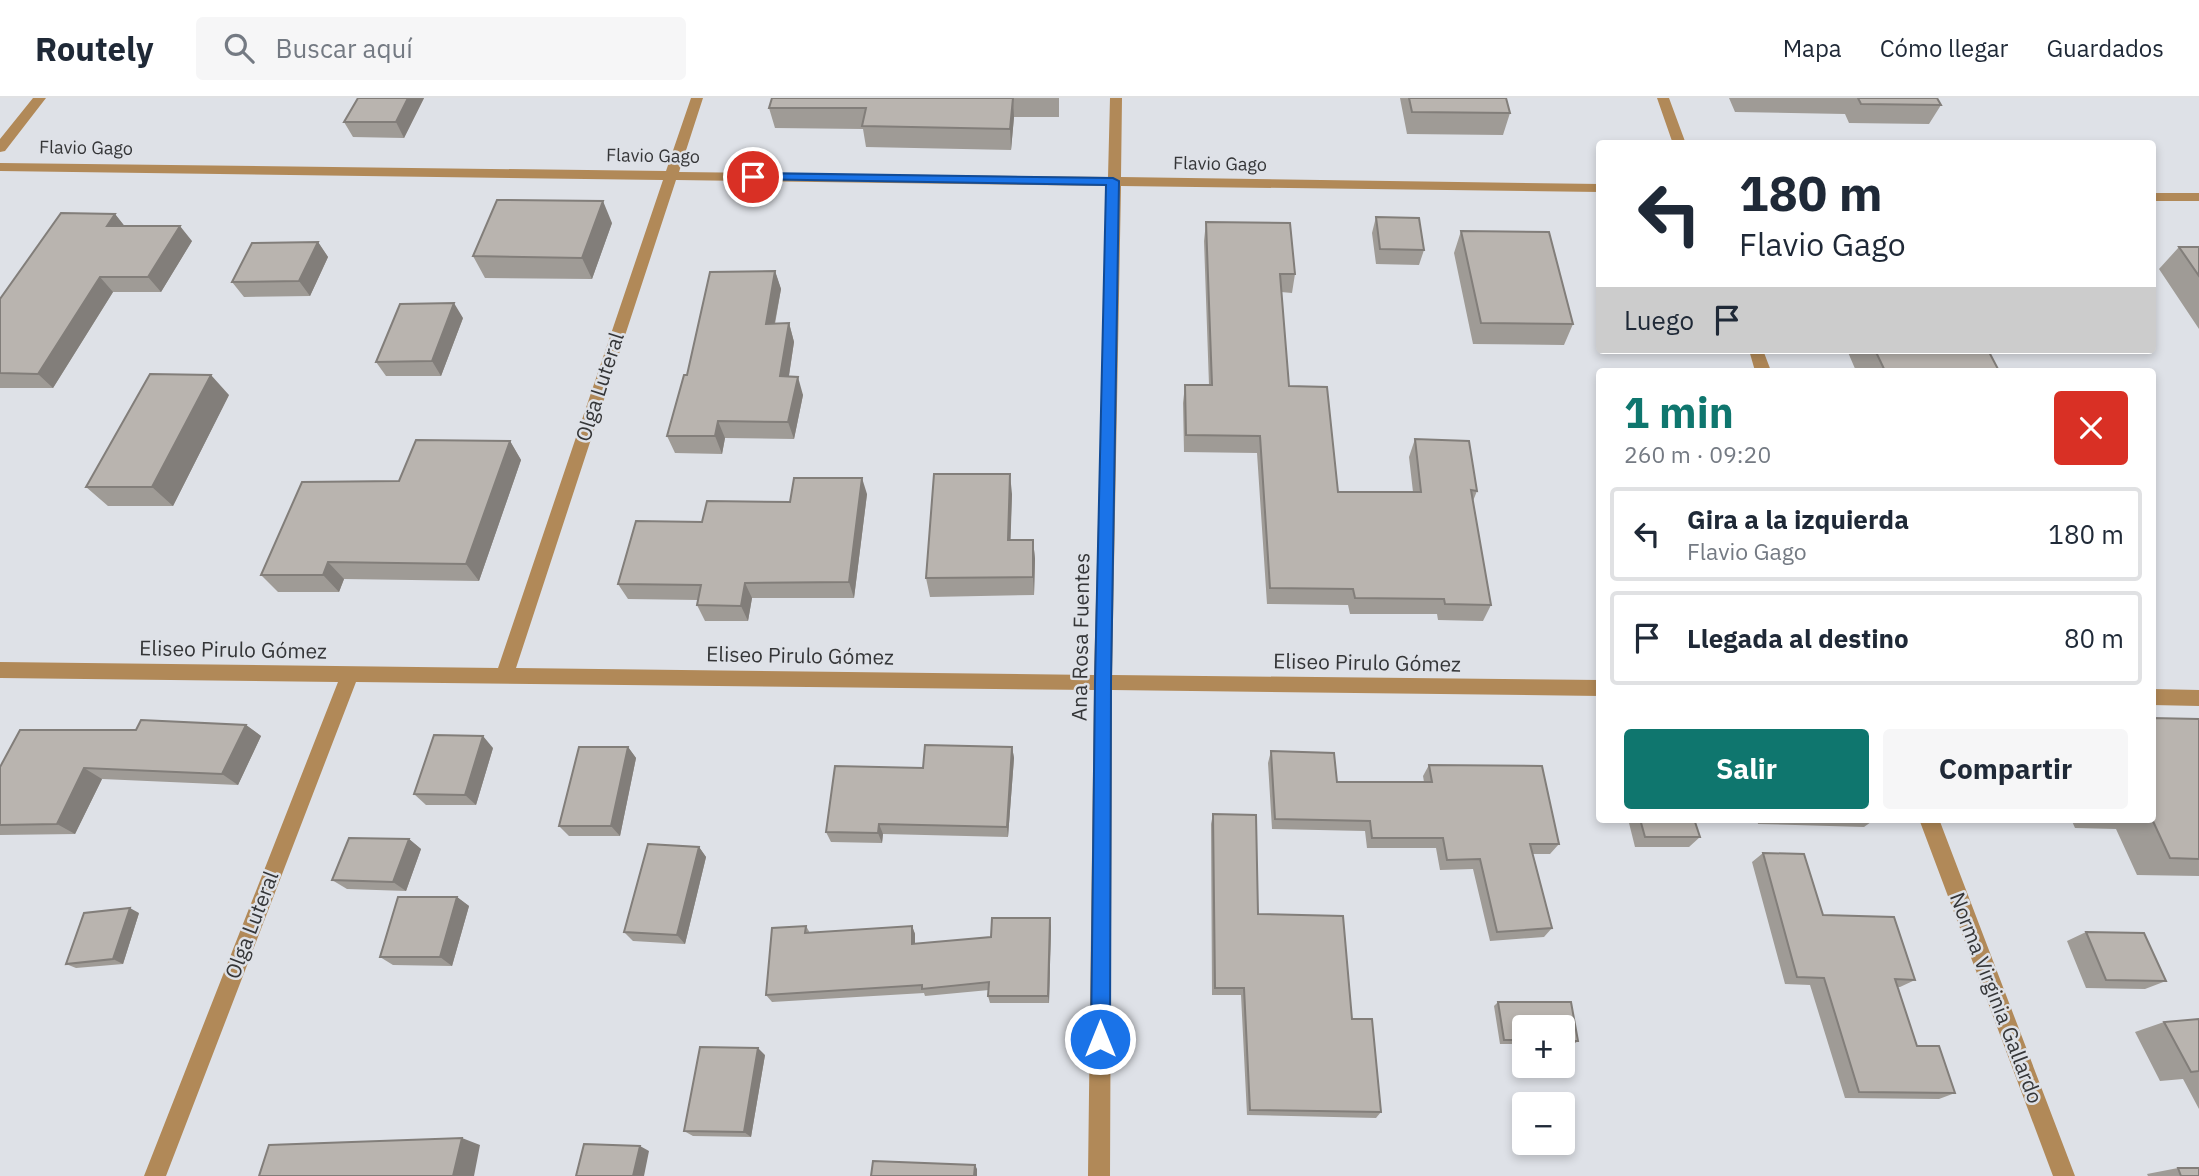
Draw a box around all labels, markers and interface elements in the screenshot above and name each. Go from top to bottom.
search box [196,17,686,80]
text: Routely [35,27,154,70]
icon: search [220,29,258,67]
text: Buscar aquí [276,31,413,65]
text: Mapa [1783,32,1842,64]
text: Cómo llegar [1880,32,2008,64]
text: Guardados [2046,32,2164,64]
street label: Flavio Gago [39,135,133,160]
street label: Flavio Gago [606,143,700,168]
pin [723,147,783,207]
street label: Flavio Gago [1173,151,1267,176]
icon: arrive [734,158,772,196]
text: 180 m [1739,161,1883,224]
icon: left [1624,168,1715,259]
text: Flavio Gago [1739,223,1906,265]
icon: arrive [1708,301,1746,339]
text: Luego [1624,303,1694,337]
street label: Olga Luteral [568,328,630,445]
text: 1 min [1624,385,1734,440]
button: close [2054,391,2128,465]
text: 260 m · 09:20 [1624,439,1771,469]
text: Gira a la izquierda [1687,502,1909,536]
icon: left [1628,515,1666,553]
text: 180 m [2048,517,2124,551]
text: Flavio Gago [1687,536,1807,566]
street label: Ana Rosa Fuentes [1065,553,1095,721]
icon: arrive [1628,619,1666,657]
text: Llegada al destino [1687,621,1909,655]
text: 80 m [2064,621,2124,655]
street label: Eliseo Pirulo Gómez [139,633,327,665]
street label: Eliseo Pirulo Gómez [706,639,894,671]
street label: Eliseo Pirulo Gómez [1273,646,1461,678]
button: Salir [1624,729,1869,809]
button: Compartir [1883,729,2128,809]
street label: Olga Luteral [218,866,285,983]
street label: Norma Virginia Gallardo [1944,888,2050,1107]
position arrow [1063,1002,1137,1076]
map controls [1512,1015,1575,1155]
button: + [1512,1015,1575,1078]
button: − [1512,1092,1575,1155]

